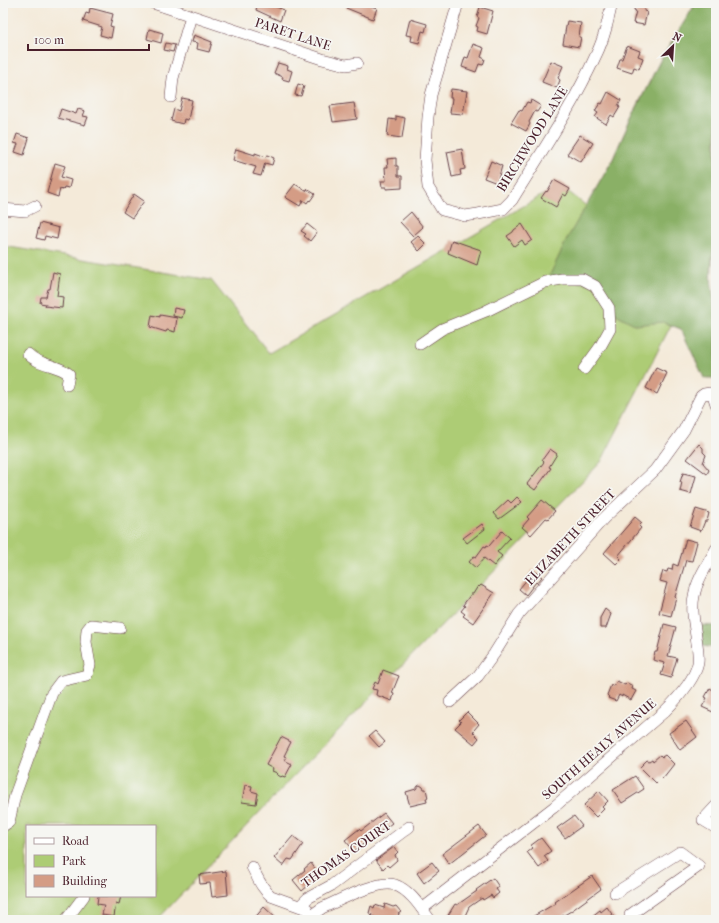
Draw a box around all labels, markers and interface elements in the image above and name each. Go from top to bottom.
street label: PARET LANE [253,15,333,53]
scale bar [28,26,149,52]
north arrow [653,26,693,66]
text: N [670,30,684,45]
text: 100 m [34,33,64,47]
street label: BIRCHWOOD LANE [493,84,571,194]
street label: ELIZABETH STREET [522,486,619,588]
street label: SOUTH HEALY AVENUE [539,695,659,803]
street label: THOMAS COURT [298,817,394,890]
legend [26,825,156,897]
text: Road [62,834,89,848]
text: Park [62,854,87,868]
text: Building [62,874,107,888]

